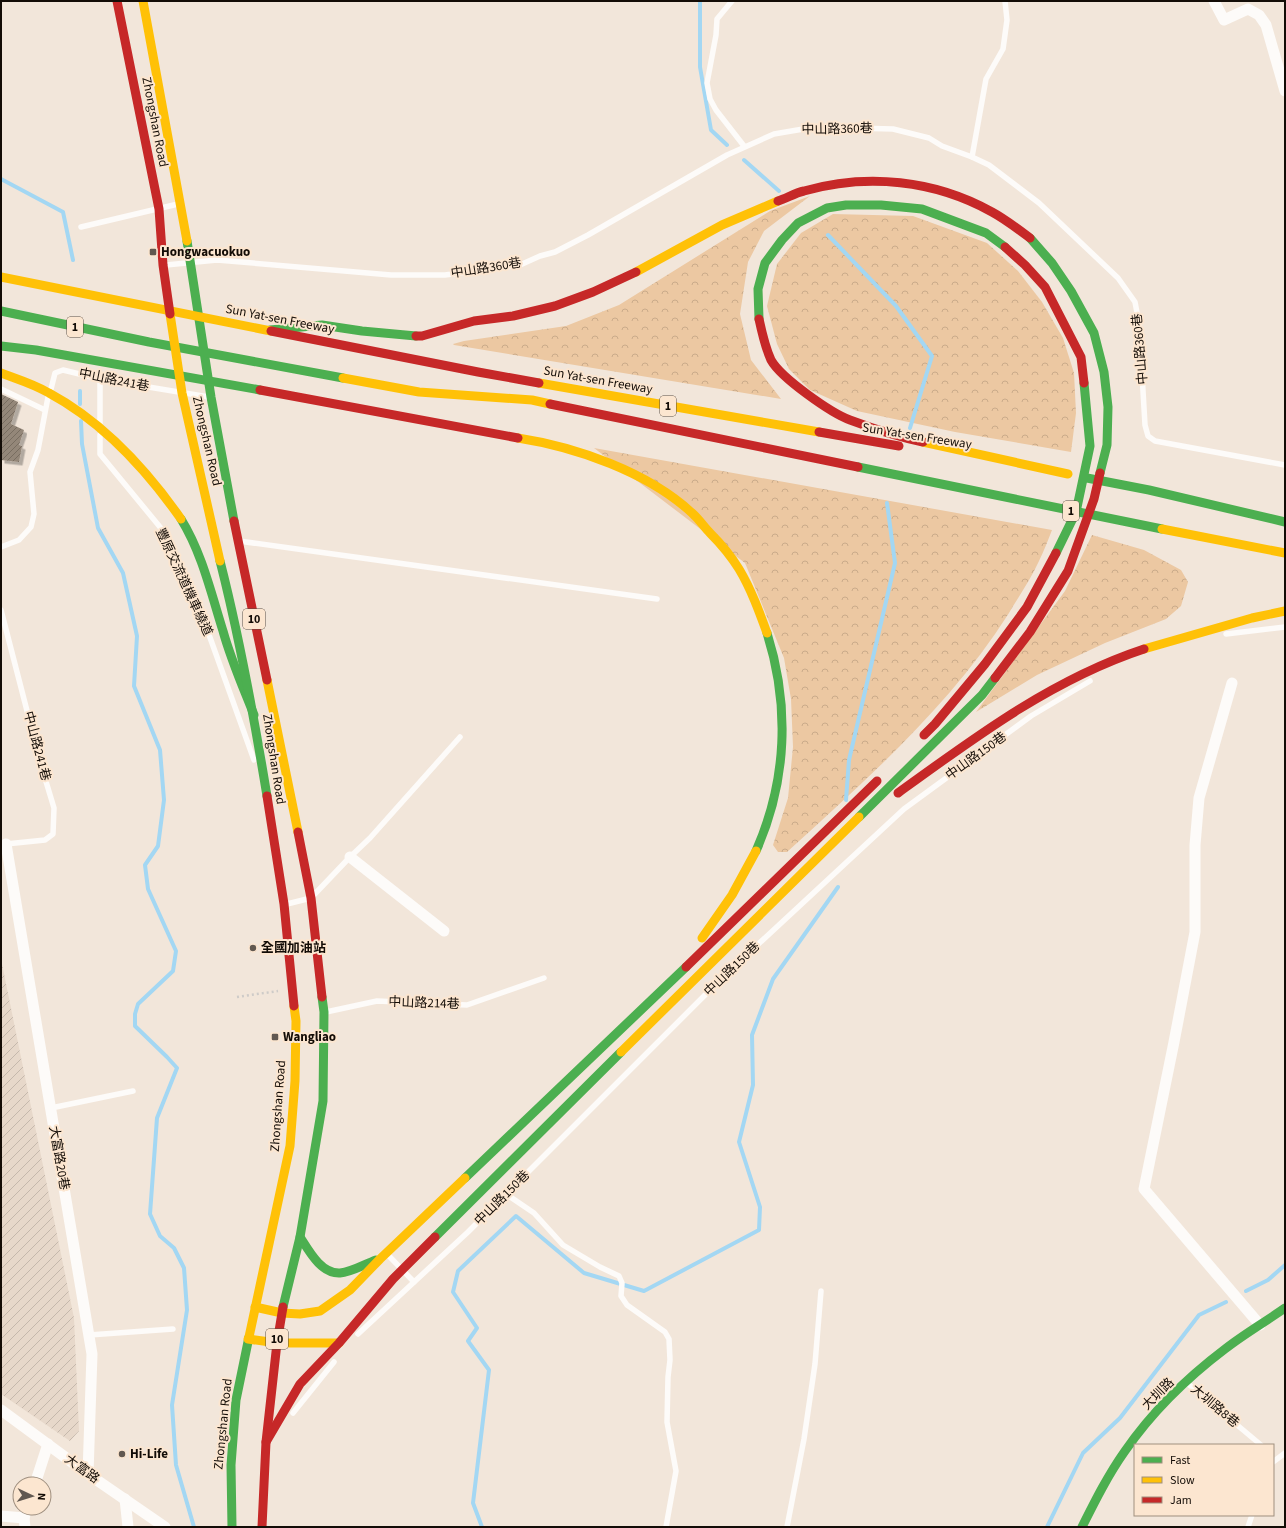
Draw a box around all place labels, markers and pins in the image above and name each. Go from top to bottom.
place label: Hongwacuokuo [161,243,250,261]
marker: Hongwacuokuo [148,247,158,257]
place label: 全國加油站 [261,939,326,957]
marker: 全國加油站 [248,943,258,953]
place label: Wangliao [283,1028,336,1046]
marker: Wangliao [270,1032,280,1042]
place label: Hi-Life [130,1445,168,1463]
marker: Hi-Life [117,1449,127,1459]

